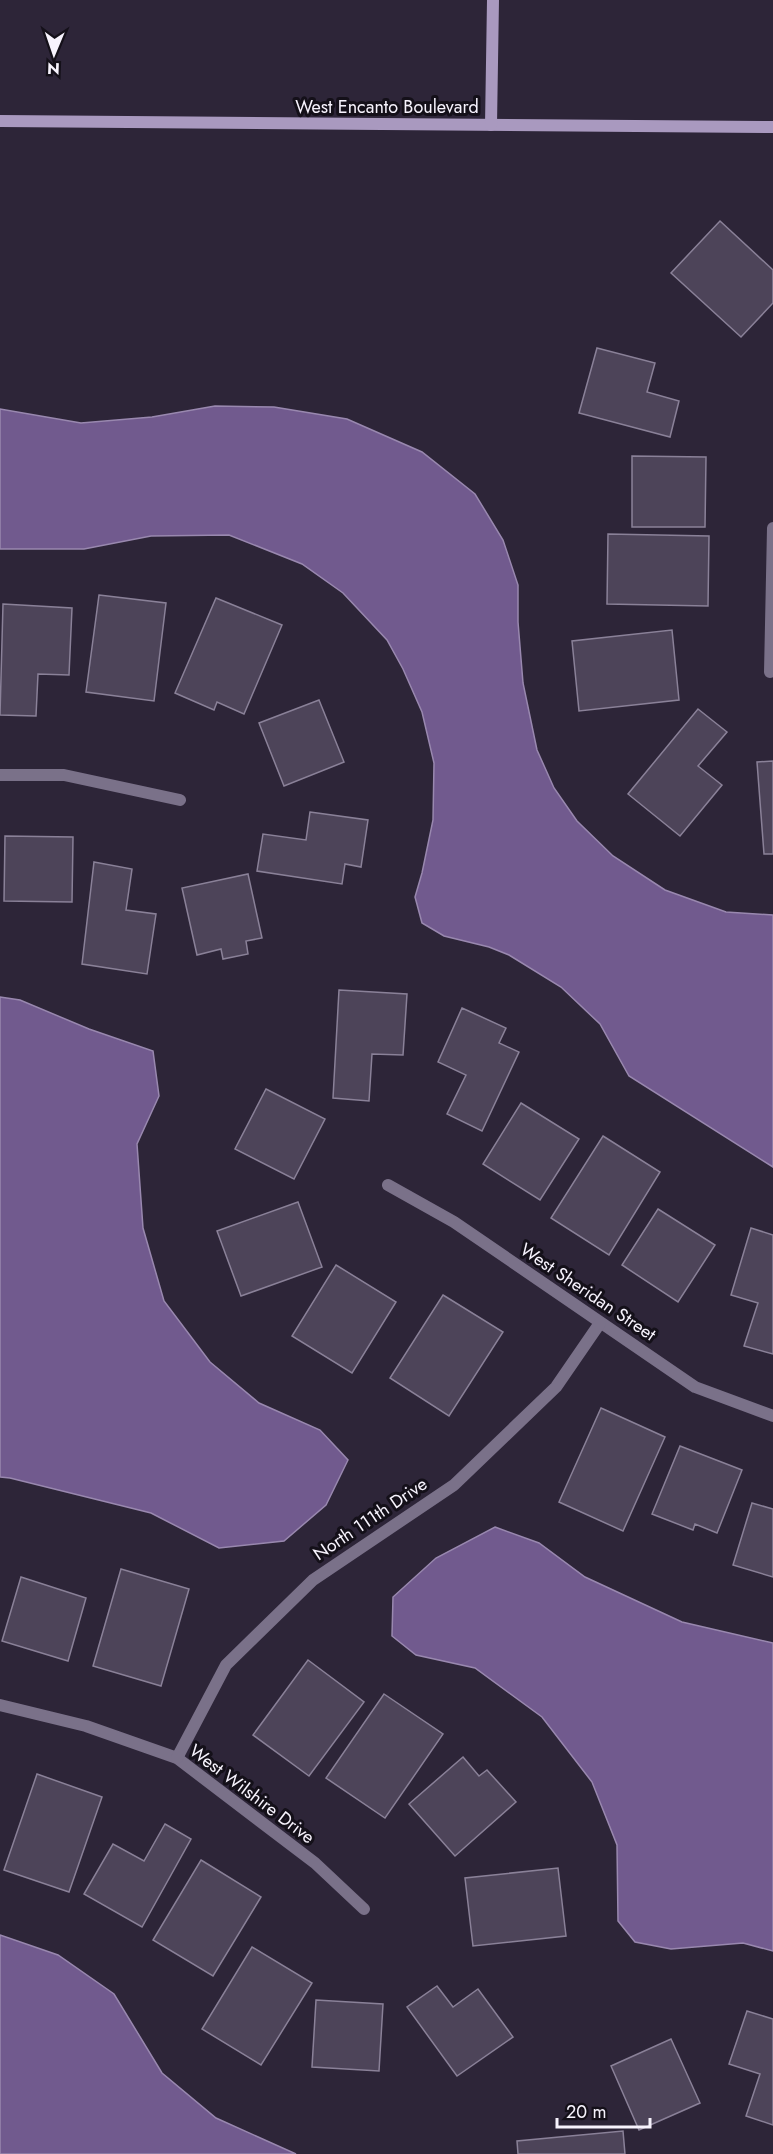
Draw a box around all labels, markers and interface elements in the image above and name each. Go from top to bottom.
north arrow [24,24,84,84]
text: N [47,57,60,80]
street label: West Encanto Boulevard [295,94,479,120]
street label: West Sheridan Street [515,1237,662,1348]
street label: North 111th Drive [308,1471,432,1567]
street label: West Wilshire Drive [184,1738,320,1850]
scale bar [557,2091,650,2129]
text: 20 m [566,2099,606,2125]

